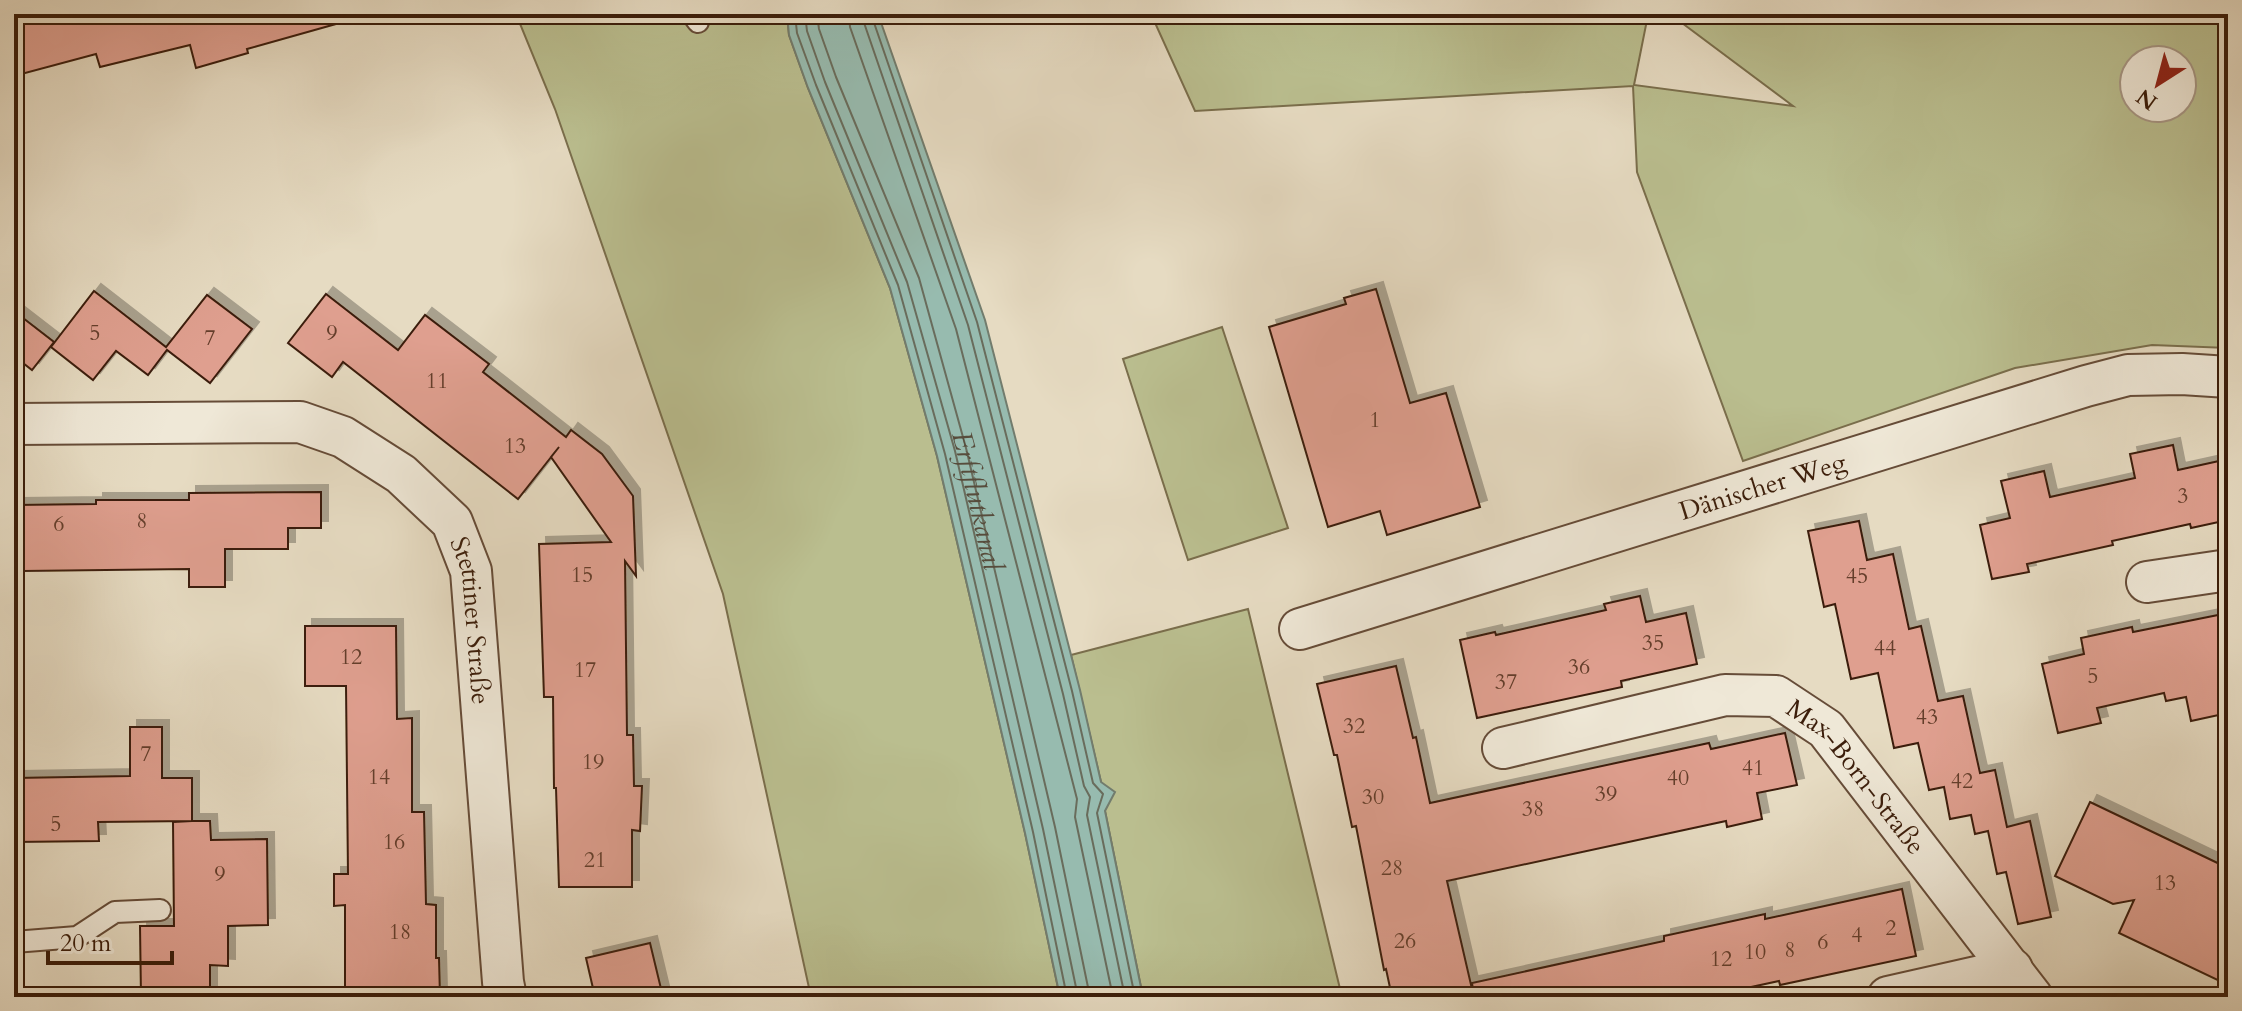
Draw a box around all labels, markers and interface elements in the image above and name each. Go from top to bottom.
north arrow [2118,44,2198,124]
text: N [2130,82,2163,117]
house number: 5 [89,318,101,348]
house number: 9 [326,318,338,348]
house number: 7 [204,323,216,353]
house number: 11 [426,366,448,396]
house number: 1 [1369,405,1381,435]
water label: Erftflutkanal [942,427,1012,576]
house number: 13 [504,431,526,461]
street label: Dänischer Weg [1675,444,1851,529]
house number: 3 [2177,481,2189,511]
house number: 8 [136,506,148,536]
house number: 6 [53,509,65,539]
street label: Stettiner Straße [441,532,498,706]
house number: 15 [571,560,593,590]
house number: 45 [1846,561,1868,591]
house number: 35 [1642,628,1664,658]
house number: 44 [1874,633,1896,663]
house number: 12 [340,642,362,672]
house number: 36 [1568,652,1590,682]
house number: 17 [574,655,596,685]
house number: 5 [2087,661,2099,691]
house number: 37 [1495,667,1517,697]
street label: Max-Born-Straße [1780,691,1933,862]
house number: 43 [1916,702,1938,732]
house number: 32 [1343,711,1365,741]
house number: 7 [140,739,152,769]
house number: 19 [582,747,604,777]
house number: 41 [1742,753,1764,783]
house number: 14 [368,762,390,792]
house number: 40 [1667,763,1689,793]
house number: 42 [1951,766,1973,796]
house number: 39 [1595,779,1617,809]
house number: 30 [1362,782,1384,812]
house number: 38 [1522,794,1544,824]
house number: 5 [50,809,62,839]
house number: 16 [383,827,405,857]
house number: 21 [584,845,606,875]
house number: 28 [1381,853,1403,883]
house number: 9 [214,859,226,889]
house number: 13 [2154,868,2176,898]
house number: 2 [1885,913,1897,943]
scale bar [48,915,172,965]
house number: 18 [389,917,411,947]
house number: 4 [1851,920,1863,950]
house number: 26 [1394,926,1416,956]
text: 20 m [60,927,112,960]
house number: 6 [1817,927,1829,957]
house number: 8 [1784,935,1796,965]
house number: 10 [1744,937,1766,967]
house number: 12 [1710,944,1732,974]

